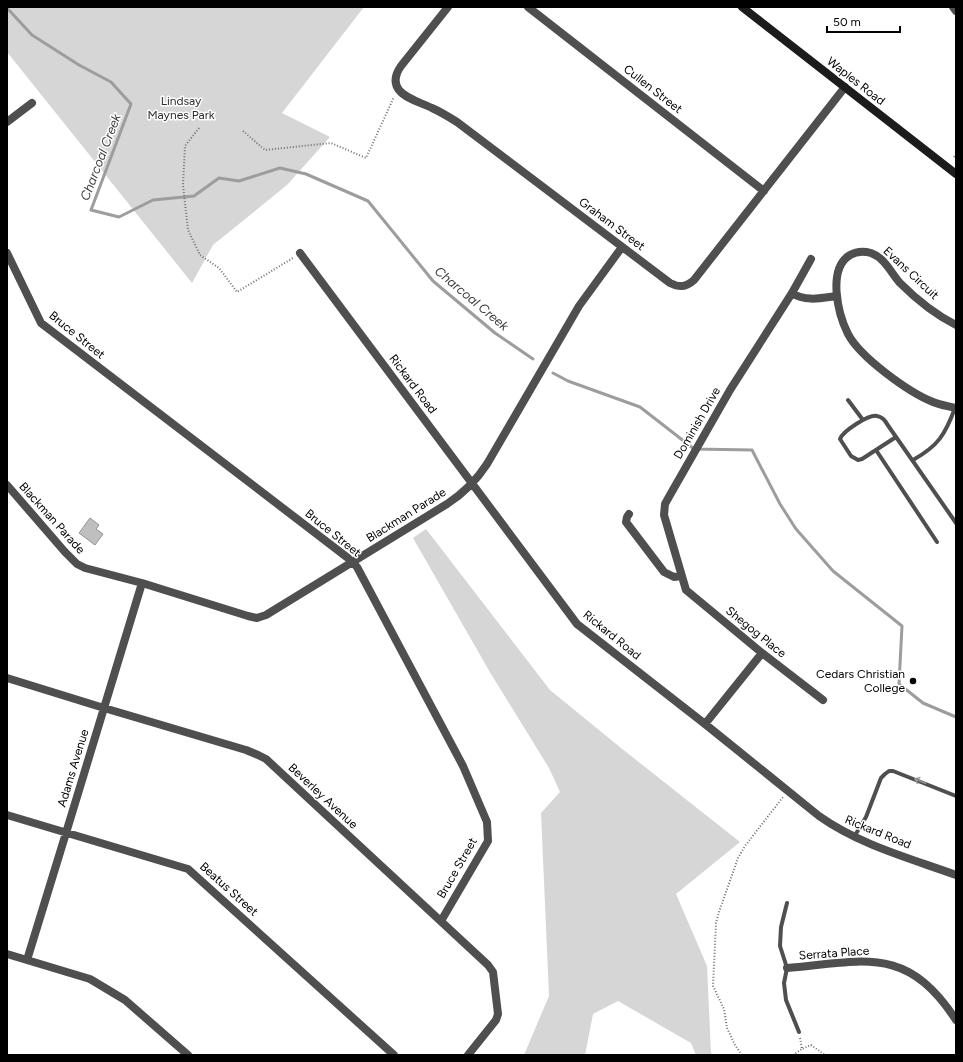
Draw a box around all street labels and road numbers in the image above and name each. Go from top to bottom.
street label: Waples Road [824,54,888,108]
street label: Cullen Street [621,62,685,116]
street label: Graham Street [576,195,648,254]
street label: Evans Circuit [880,244,942,303]
street label: Bruce Street [46,308,108,362]
street label: Rickard Road [386,352,440,416]
street label: Dominish Drive [671,384,723,461]
street label: Blackman Parade [16,479,88,557]
street label: Blackman Parade [364,485,449,545]
street label: Bruce Street [302,506,364,560]
street label: Shegog Place [723,603,789,661]
street label: Rickard Road [580,607,644,663]
street label: Adams Avenue [55,727,92,809]
street label: Beverley Avenue [286,760,361,832]
street label: Rickard Road [843,812,913,852]
street label: Bruce Street [434,835,480,901]
street label: Beatus Street [197,859,261,919]
street label: Serrata Place [798,944,870,962]

